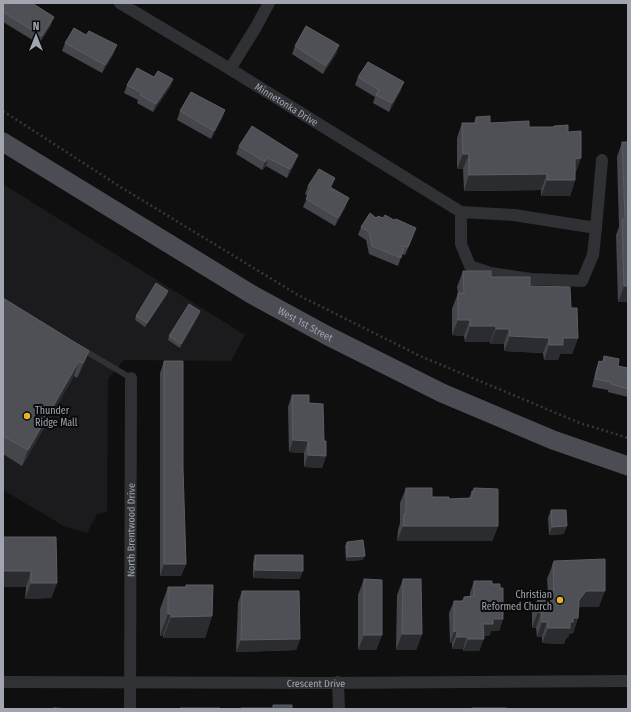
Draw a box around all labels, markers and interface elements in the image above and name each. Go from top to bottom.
north arrow [16,16,56,56]
text: N [33,20,39,33]
street label: Minnetonka Drive [253,81,320,129]
street label: West 1st Street [276,305,335,345]
place label: Thunder Ridge Mall [35,405,78,429]
marker: Thunder Ridge Mall [22,411,32,421]
street label: North Brentwood Drive [125,483,138,577]
place label: Christian Reformed Church [481,589,552,613]
marker: Christian Reformed Church [555,595,565,605]
street label: Crescent Drive [287,678,345,690]

